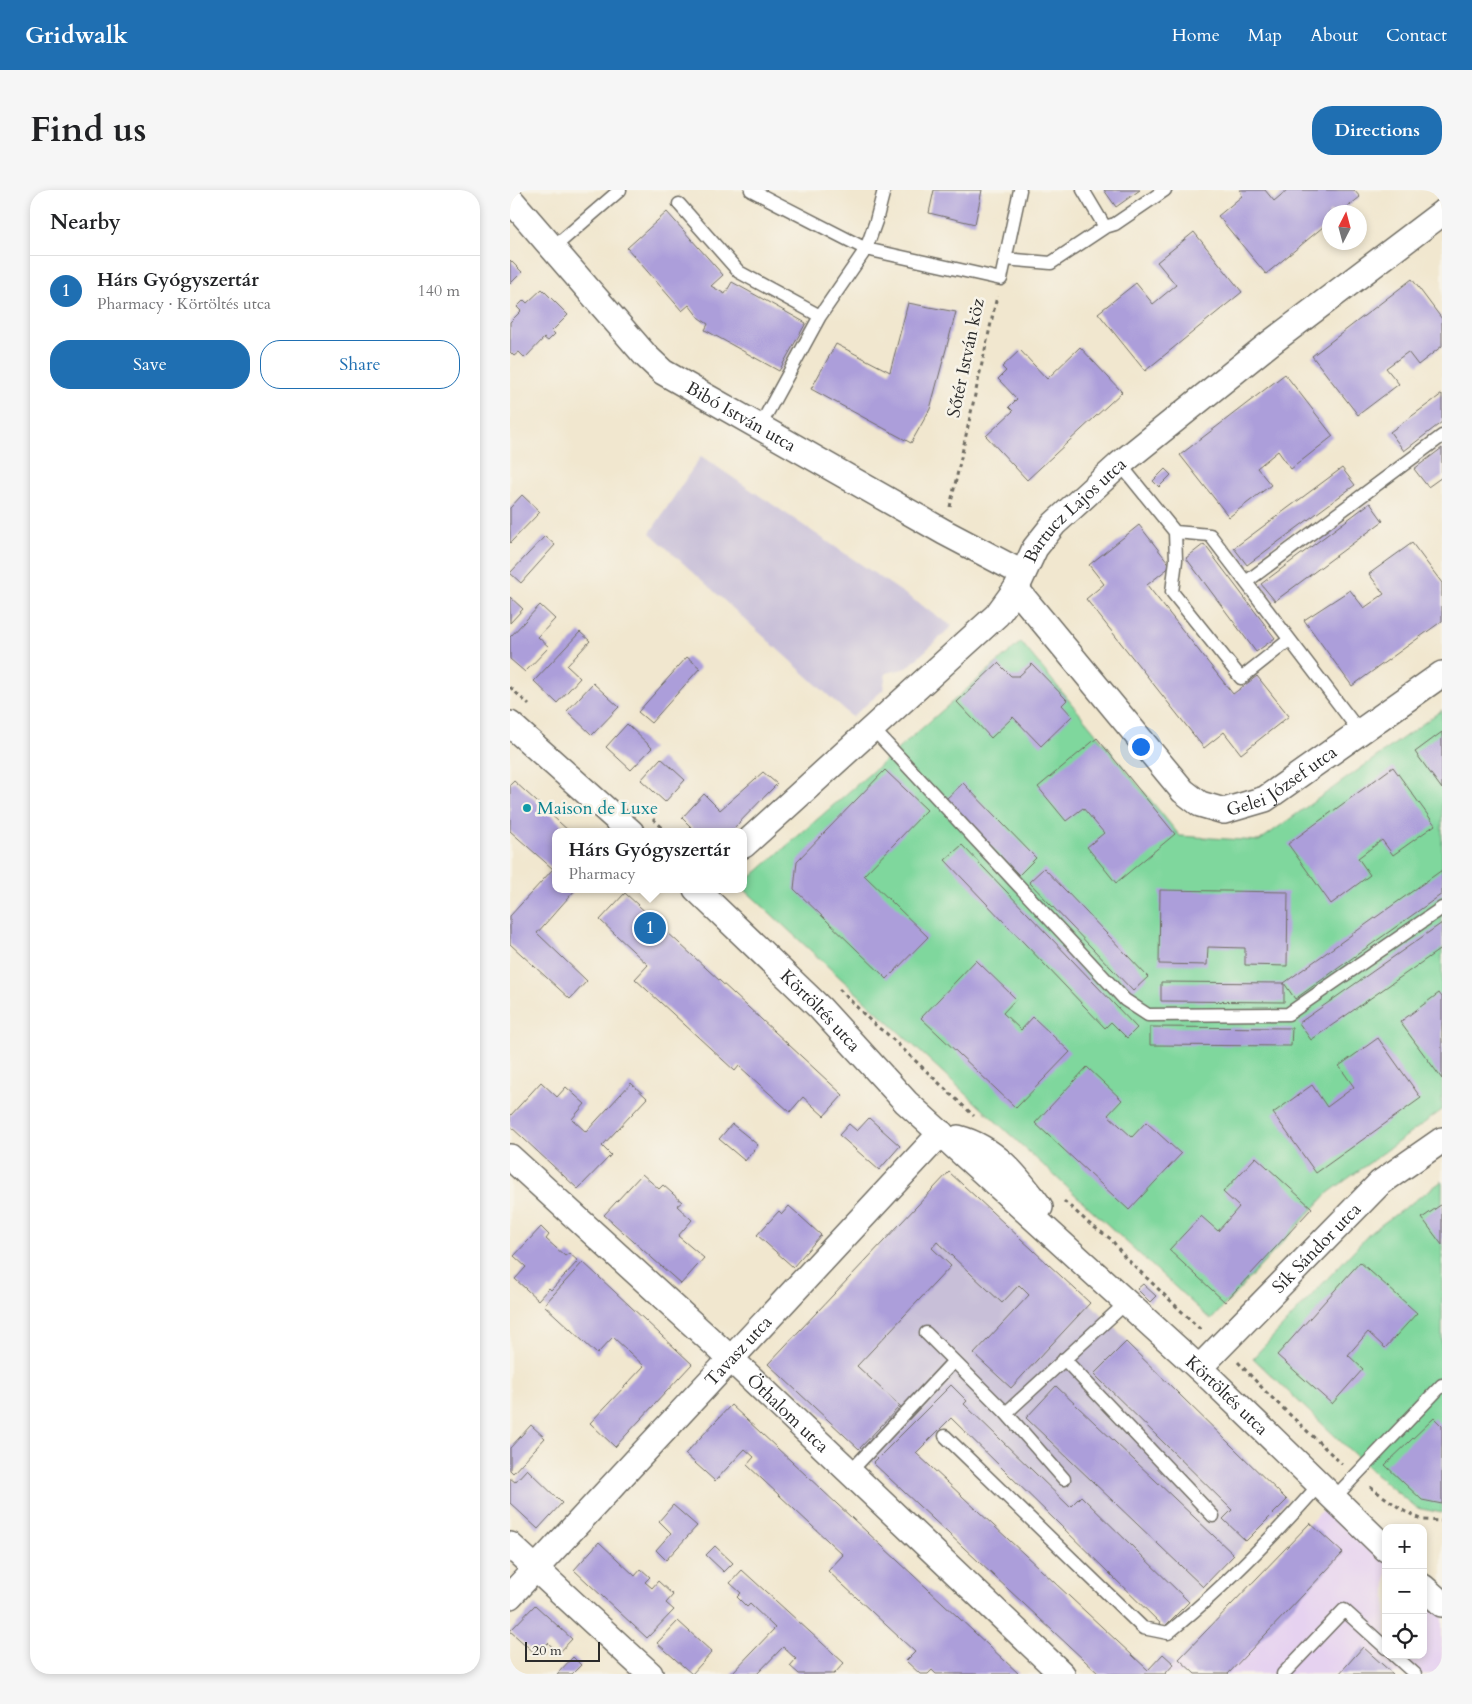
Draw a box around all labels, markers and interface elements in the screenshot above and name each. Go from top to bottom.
text: Gridwalk [25,19,128,52]
text: Home [1172,23,1220,48]
text: Map [1248,23,1282,48]
text: About [1310,23,1358,48]
text: Contact [1386,23,1447,48]
text: Find us [30,106,146,154]
button: Directions [1312,106,1442,155]
north arrow [1322,205,1367,250]
text: Nearby [50,208,121,237]
text: Hárs Gyógyszertár [97,267,259,293]
text: 1 [62,280,70,302]
text: 140 m [418,280,460,302]
text: Pharmacy · Körtöltés utca [97,293,271,315]
street label: Sőtér István köz [941,296,991,420]
button: Save [50,340,250,389]
button: Share [260,340,460,389]
street label: Bibó István utca [682,375,801,458]
street label: Bartucz Lajos utca [1017,451,1132,567]
your location [1128,734,1154,760]
street label: Gelei József utca [1223,739,1342,822]
place label: Maison de Luxe [537,796,658,821]
marker: Maison de Luxe [521,802,533,814]
popup [552,828,747,893]
text: Hárs Gyógyszertár [569,837,730,863]
text: Pharmacy [569,863,636,885]
pin: 1 [634,909,666,947]
street label: Körtöltés utca [775,964,867,1057]
street label: Sík Sándor utca [1266,1197,1367,1299]
street label: Tavasz utca [699,1310,778,1392]
street label: Körtöltés utca [1180,1349,1274,1441]
street label: Öthalom utca [741,1368,835,1459]
map controls [1382,1524,1427,1659]
button: + [1382,1524,1427,1569]
button: − [1382,1569,1427,1614]
button: locate [1382,1614,1427,1659]
scale bar [525,1639,600,1662]
text: 20 m [532,1641,562,1660]

